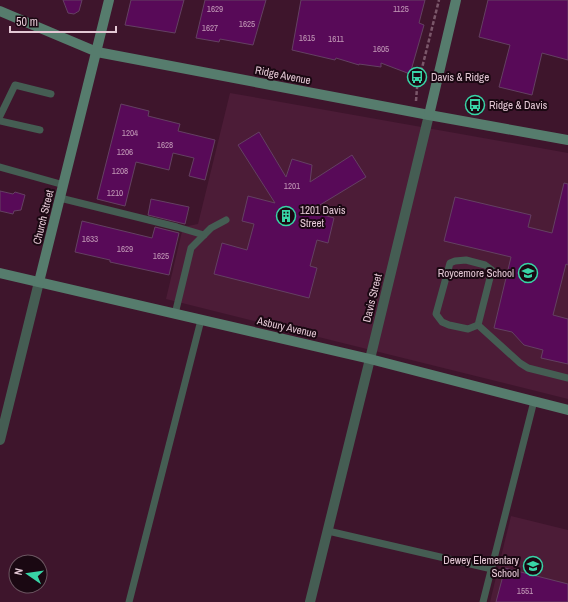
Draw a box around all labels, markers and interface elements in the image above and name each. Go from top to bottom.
house number: 1629 [207,3,223,15]
house number: 1125 [393,3,409,15]
scale bar [10,8,116,34]
text: 50 m [16,14,38,30]
house number: 1625 [239,18,255,30]
house number: 1627 [202,22,218,34]
house number: 1615 [299,32,315,44]
house number: 1611 [328,33,344,45]
house number: 1605 [373,43,389,55]
street label: Ridge Avenue [254,63,312,87]
bus stop icon: Davis & Ridge [406,66,428,88]
place label: Davis & Ridge [431,70,489,84]
bus stop icon: Ridge & Davis [464,94,486,116]
place label: Ridge & Davis [489,98,548,112]
house number: 1204 [122,127,138,139]
house number: 1628 [157,139,173,151]
house number: 1206 [117,146,133,158]
house number: 1208 [112,165,128,177]
house number: 1201 [284,180,300,192]
house number: 1210 [107,187,123,199]
street label: Church Street [29,188,57,246]
place label: 1201 Davis Street [300,203,346,230]
building icon: 1201 Davis Street [275,205,297,227]
house number: 1633 [82,233,98,245]
house number: 1629 [117,243,133,255]
house number: 1625 [153,250,169,262]
school or university icon: Roycemore School [517,262,539,284]
place label: Roycemore School [438,266,514,280]
street label: Davis Street [359,272,385,324]
street label: Asbury Avenue [255,313,318,341]
place label: Dewey Elementary School [443,553,519,580]
north arrow [8,554,48,594]
school or university icon: Dewey Elementary School [522,555,544,577]
text: N [11,567,26,576]
house number: 1551 [517,585,533,597]

